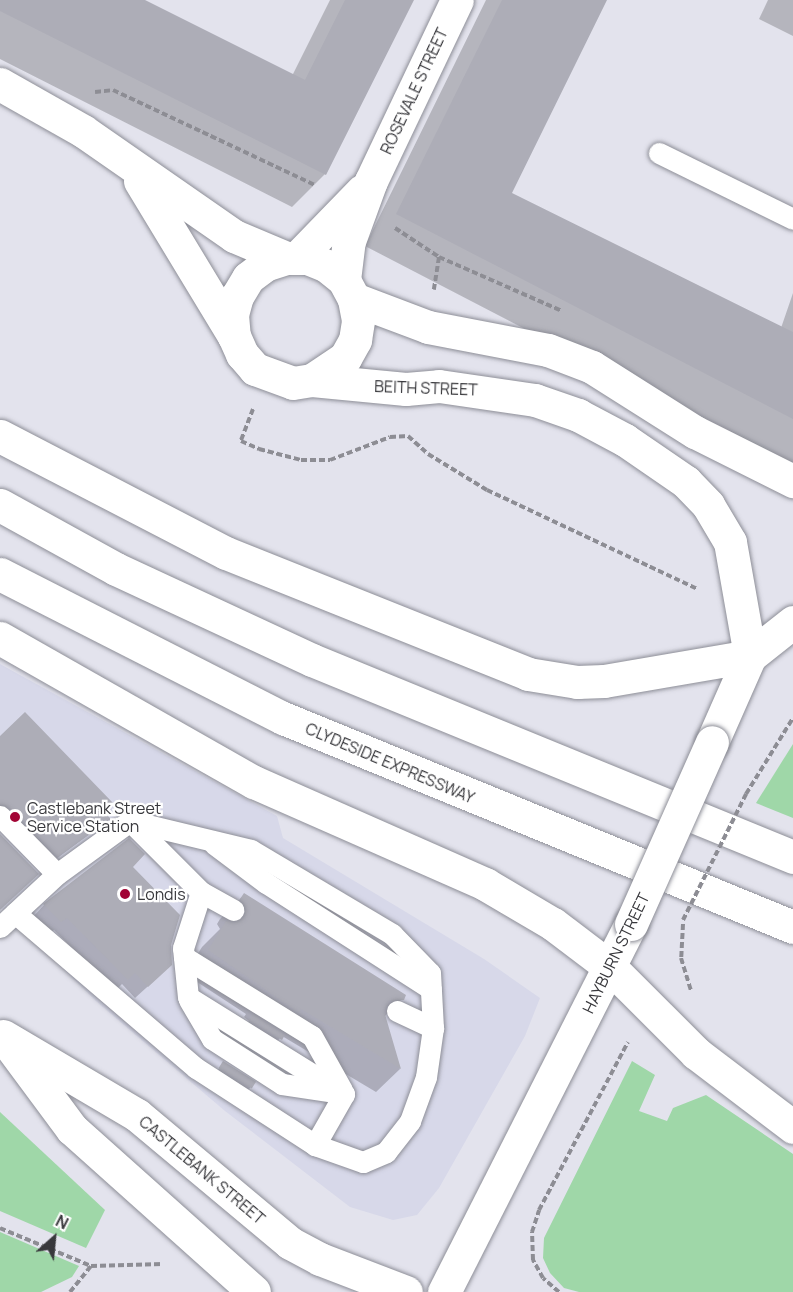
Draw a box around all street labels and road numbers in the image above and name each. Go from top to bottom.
street label: ROSEVALE STREET [376,25,452,157]
street label: BEITH STREET [374,377,478,399]
street label: CLYDESIDE EXPRESSWAY [303,719,477,807]
street label: HAYBURN STREET [579,890,653,1016]
street label: CASTLEBANK STREET [135,1112,269,1228]

